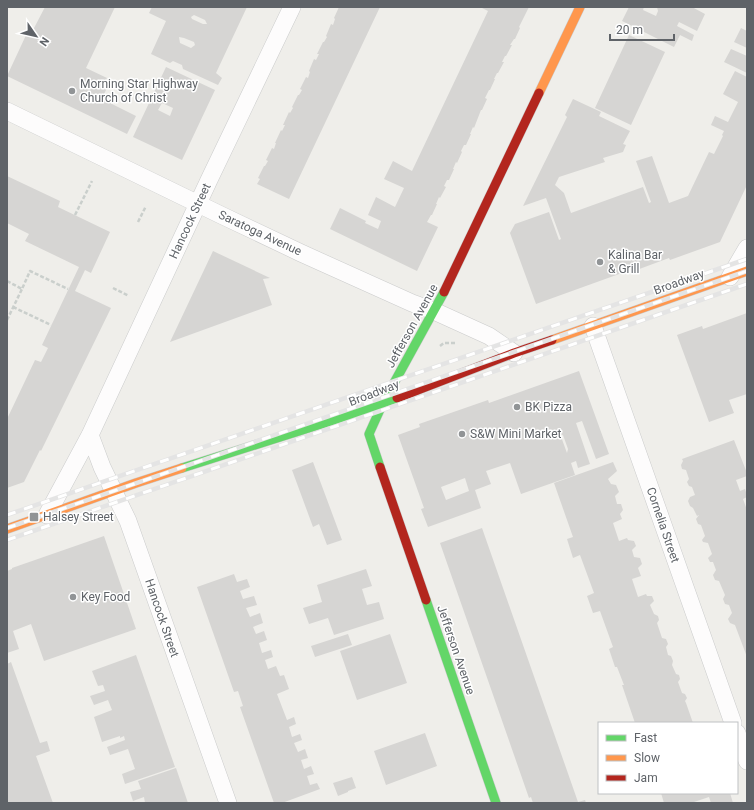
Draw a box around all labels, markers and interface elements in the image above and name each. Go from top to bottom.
north arrow [16,16,56,56]
scale bar [610,16,674,42]
text: 20 m [616,23,643,37]
text: N [36,34,51,48]
place label: Morning Star Highway Church of Christ [80,77,198,105]
marker: Morning Star Highway Church of Christ [67,86,77,96]
street label: Hancock Street [166,181,214,261]
street label: Saratoga Avenue [216,208,304,258]
place label: Kalina Bar & Grill [608,248,662,276]
marker: Kalina Bar & Grill [595,257,605,267]
street label: Broadway [652,266,706,298]
street label: Jefferson Avenue [383,282,441,370]
street label: Broadway [347,377,401,409]
place label: BK Pizza [525,400,572,414]
marker: BK Pizza [512,402,522,412]
place label: S&W Mini Market [470,427,562,441]
marker: S&W Mini Market [457,429,467,439]
street label: Cornelia Street [644,486,682,565]
place label: Halsey Street [43,510,114,524]
marker: Halsey Street [28,511,40,523]
street label: Hancock Street [142,577,182,659]
place label: Key Food [81,590,130,604]
marker: Key Food [68,592,78,602]
street label: Jefferson Avenue [434,604,478,696]
legend [598,722,738,794]
text: Fast [634,731,657,745]
text: Slow [634,751,660,765]
text: Jam [634,771,658,785]

